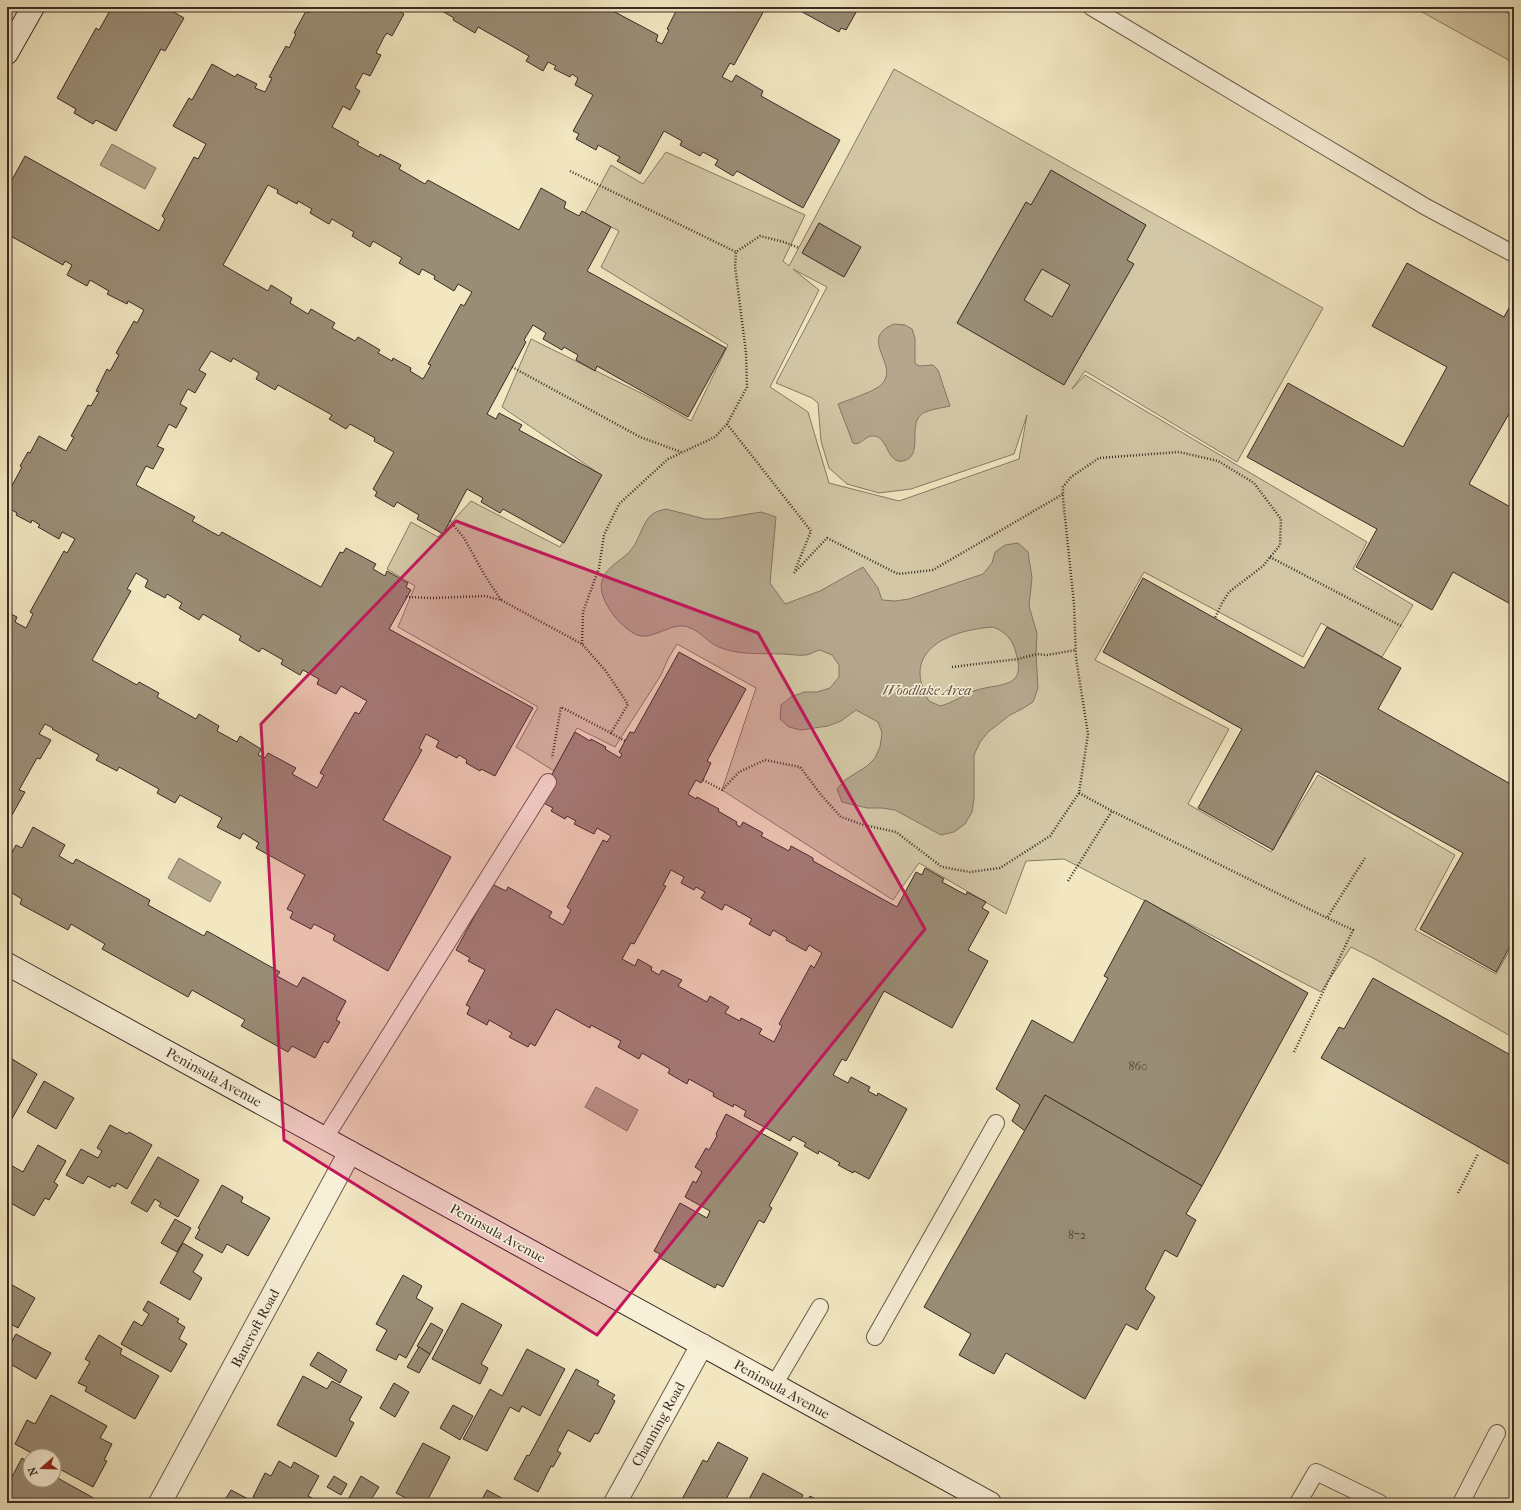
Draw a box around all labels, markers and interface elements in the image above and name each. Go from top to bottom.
park label: Woodlake Area [883,682,971,699]
street label: Peninsula Avenue [163,1044,265,1111]
house number: 860 [1128,1059,1148,1073]
street label: Peninsula Avenue [447,1200,549,1267]
house number: 872 [1068,1228,1086,1242]
street label: Bancroft Road [228,1286,283,1370]
street label: Peninsula Avenue [731,1356,833,1423]
street label: Channing Road [628,1379,689,1469]
north arrow [22,1448,62,1488]
text: N [25,1464,41,1477]

